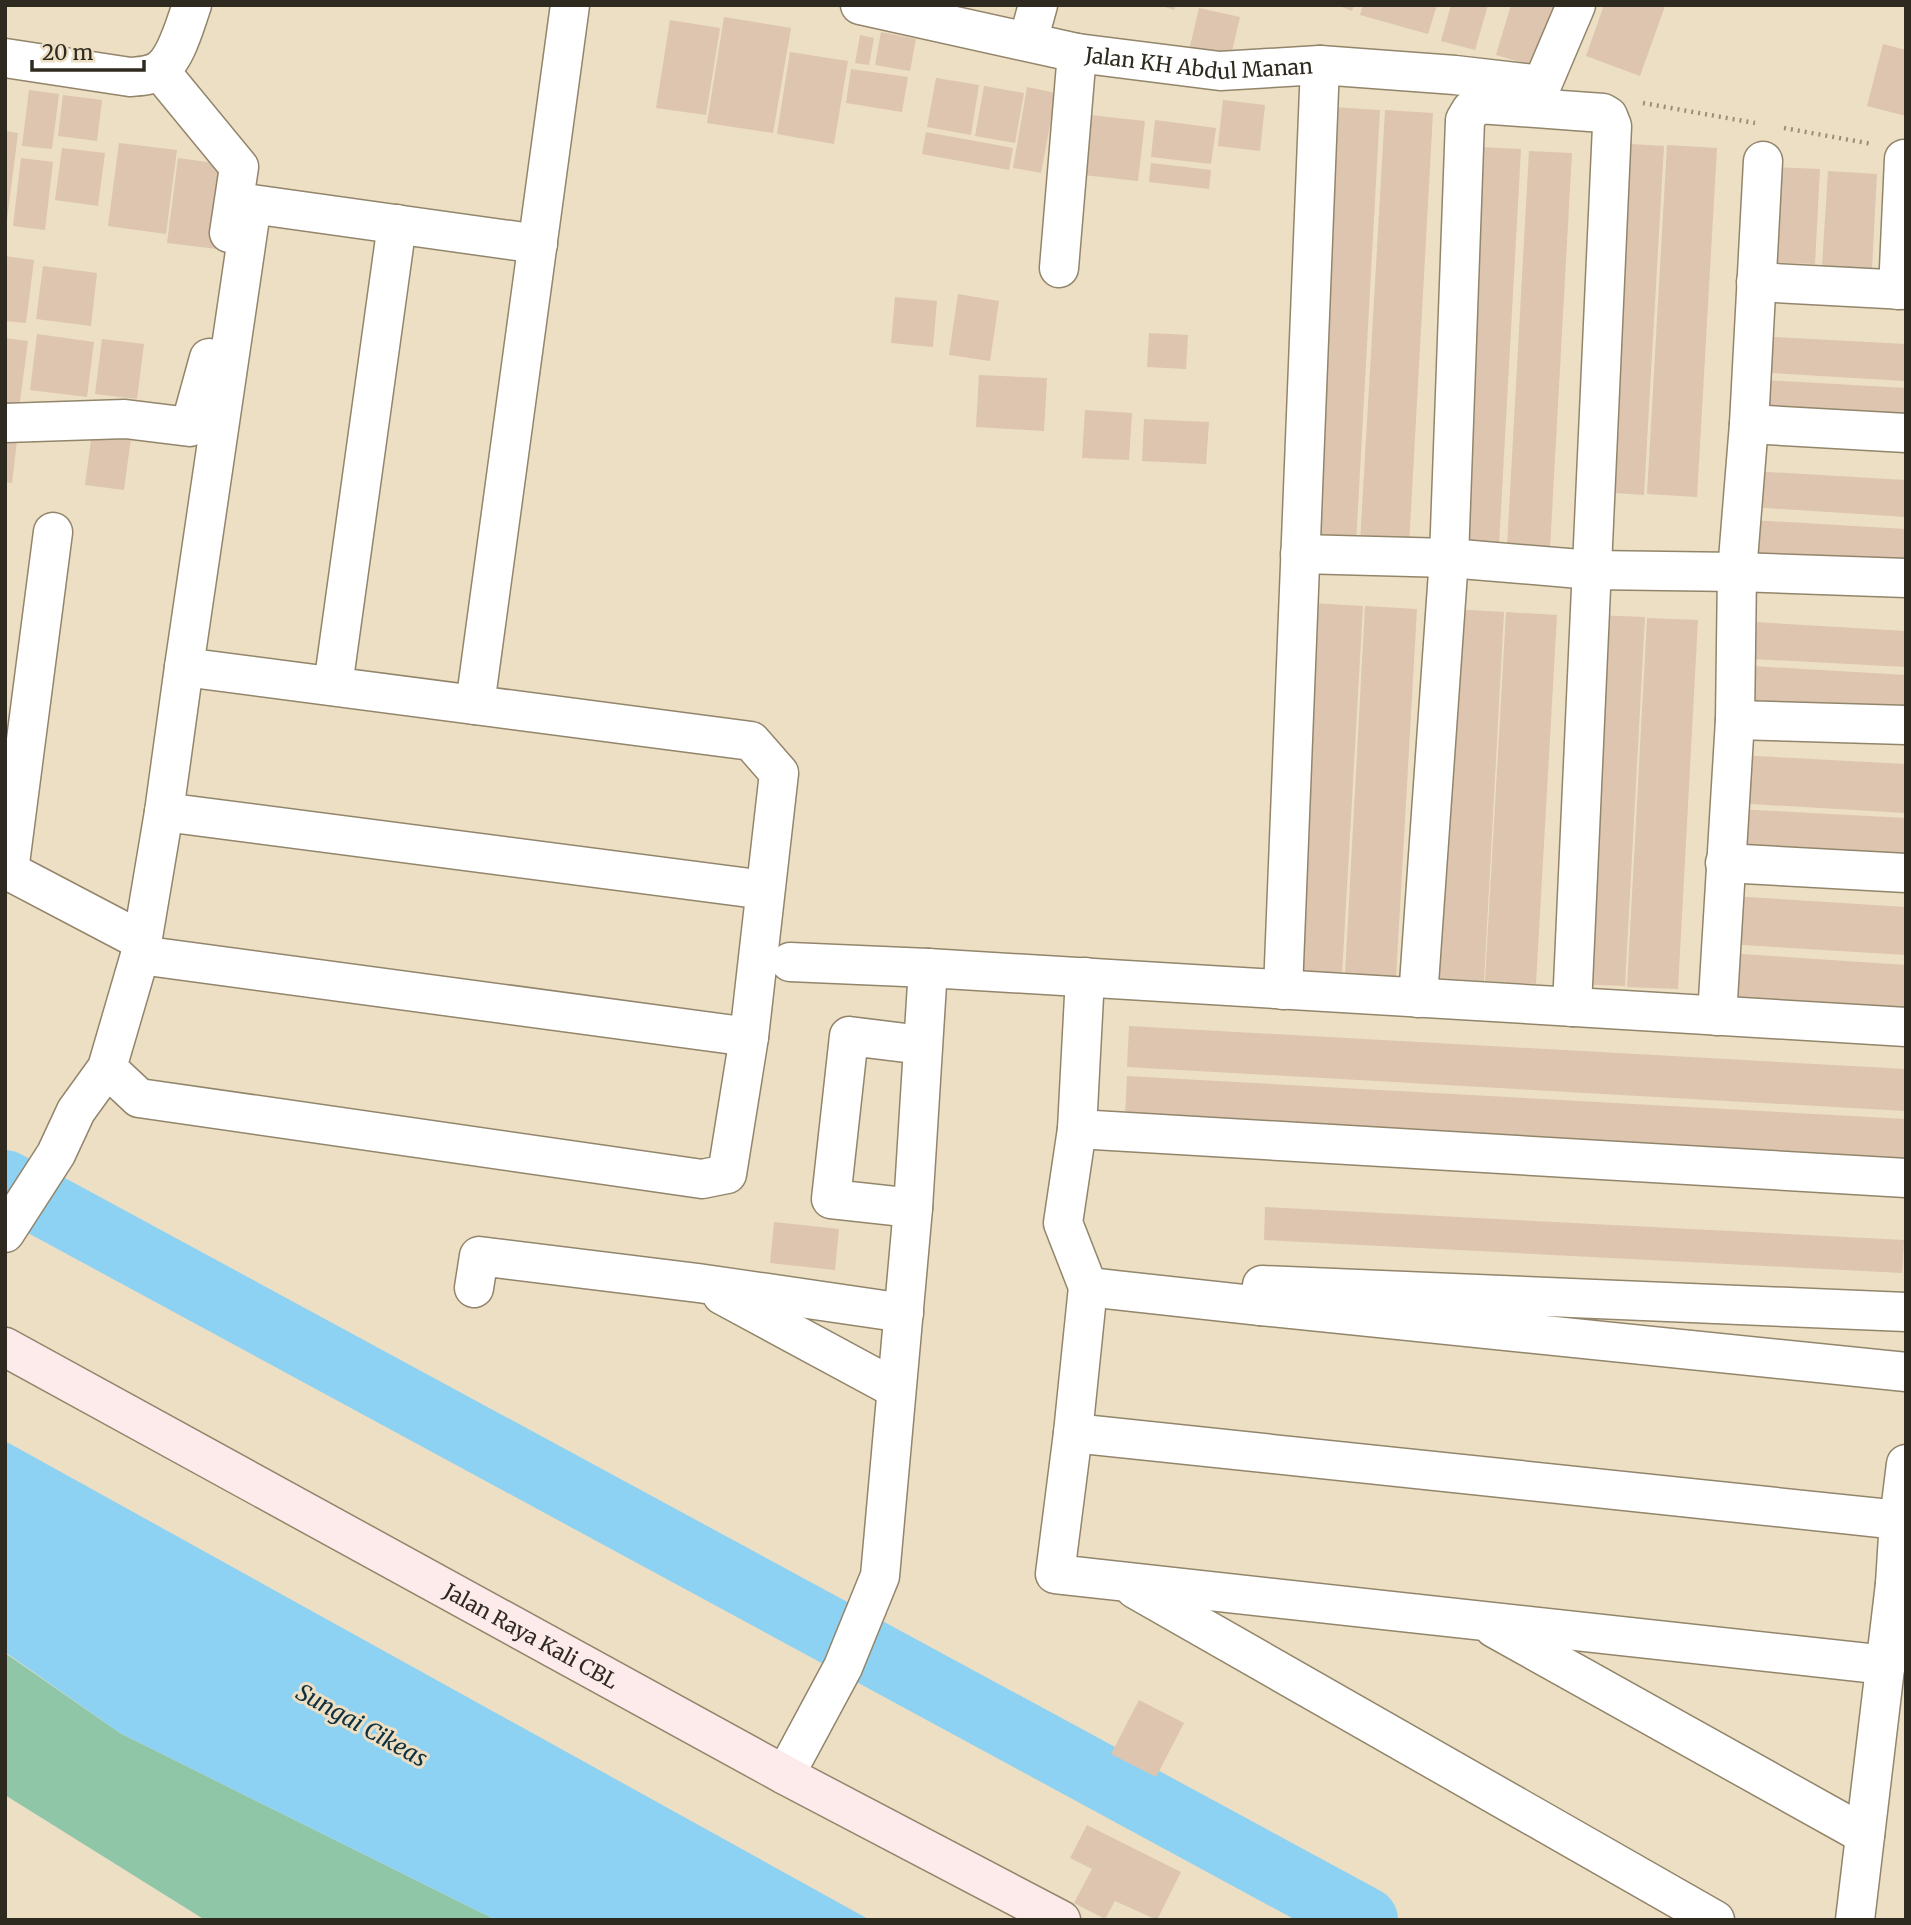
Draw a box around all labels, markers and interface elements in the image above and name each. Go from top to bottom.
scale bar [32,28,144,72]
text: 20 m [42,39,94,66]
street label: Jalan KH Abdul Manan [1083,41,1314,85]
street label: Jalan Raya Kali CBL [438,1577,623,1694]
water label: Sungai Cikeas [291,1677,433,1773]

